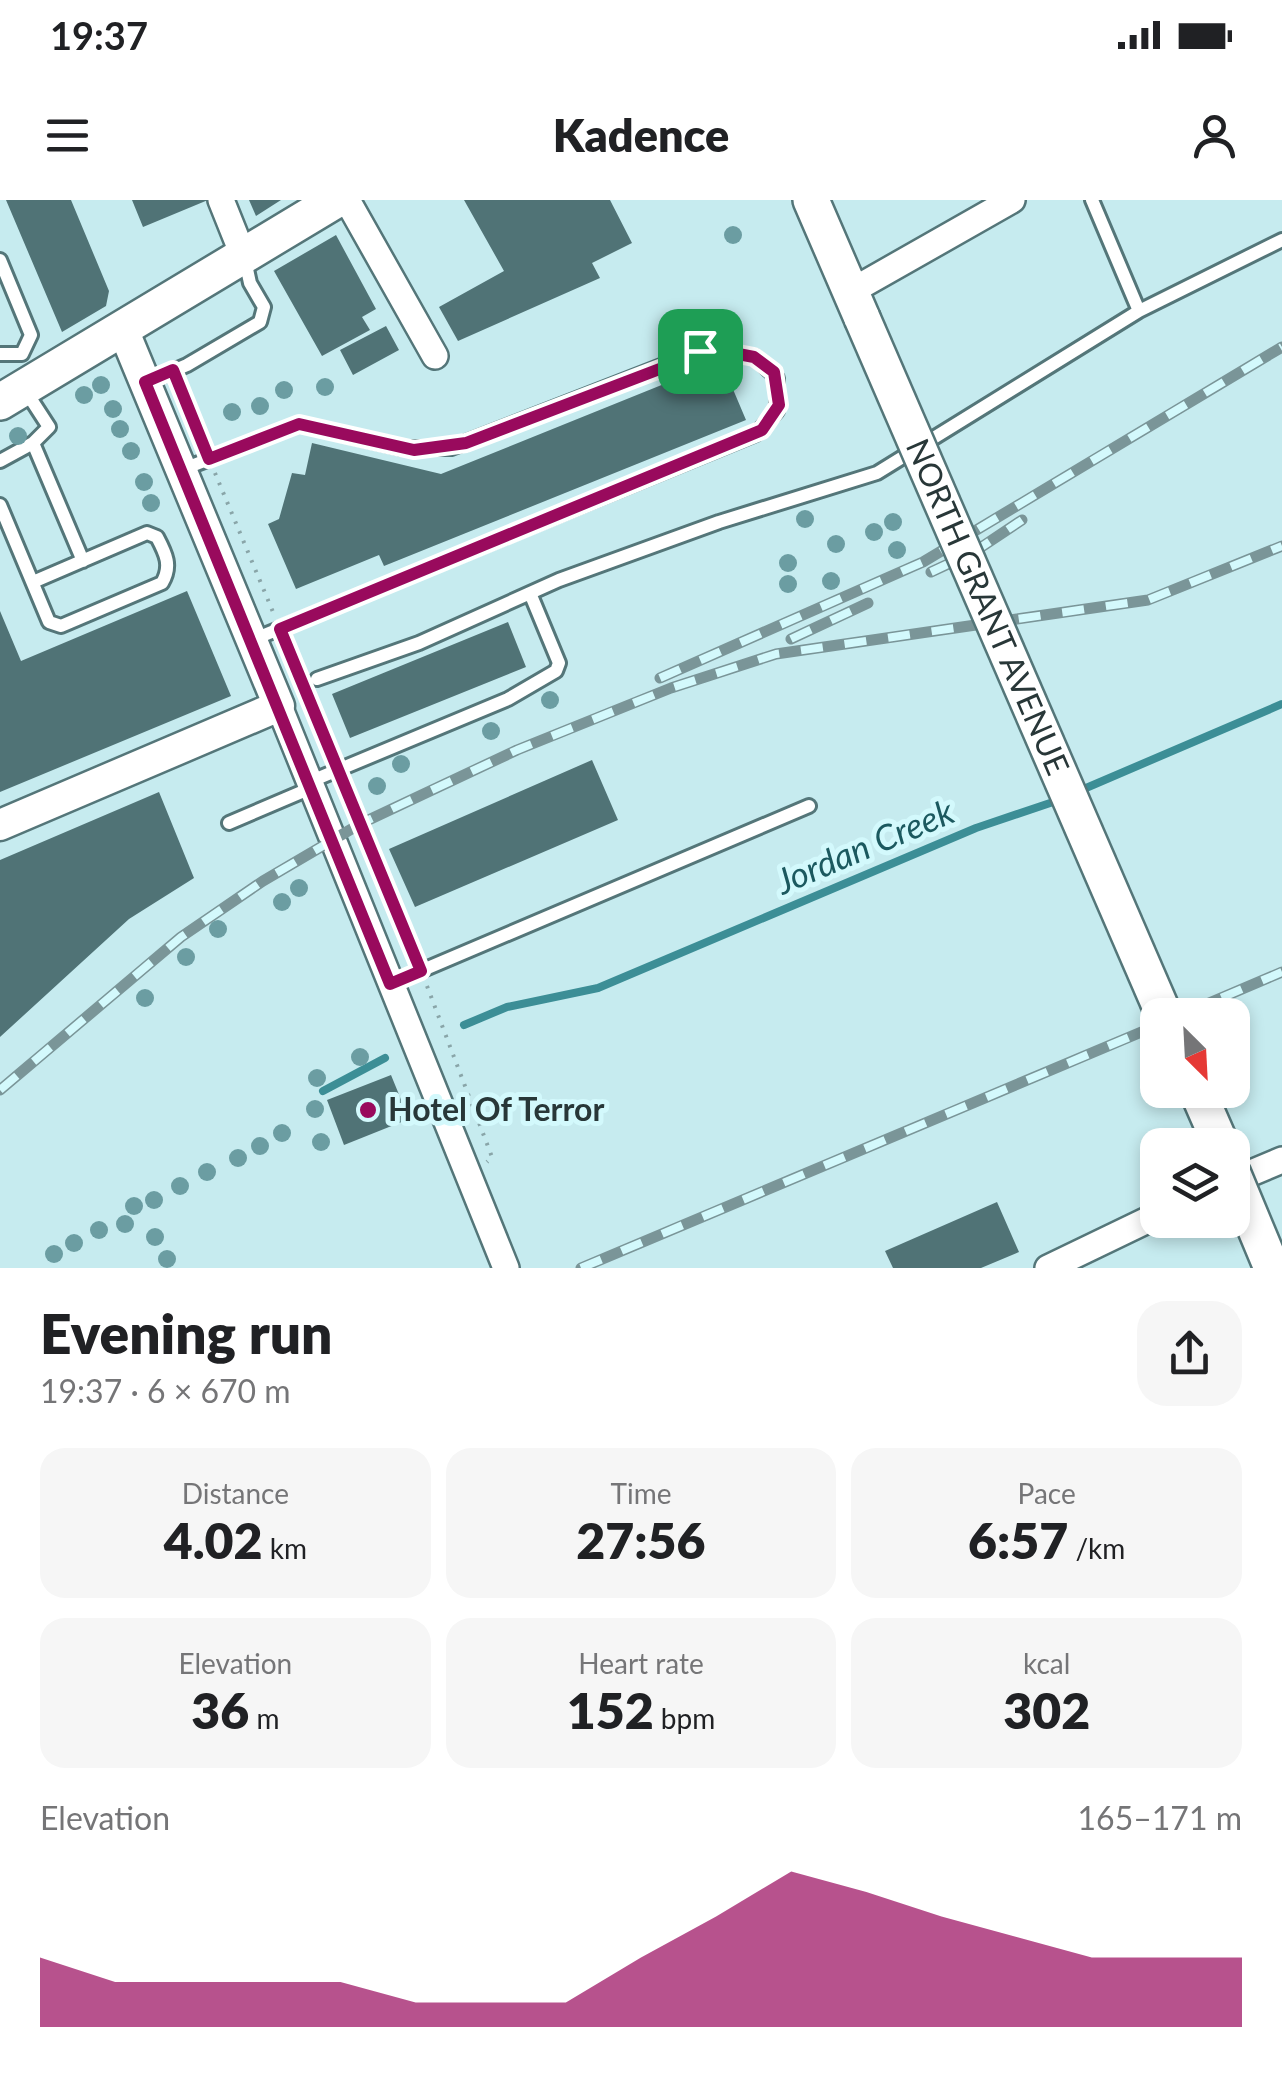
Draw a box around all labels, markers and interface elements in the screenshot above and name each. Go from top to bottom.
text: 19:37 [50,12,148,58]
icon: menu [40,108,95,163]
text: Kadence [553,108,729,162]
icon: person [1187,108,1242,163]
pin [658,309,743,394]
icon: arrive [673,324,728,379]
street label: NORTH GRANT AVENUE [899,433,1078,780]
water label: Jordan Creek [768,789,960,902]
north arrow [1140,998,1250,1108]
map controls [1140,998,1250,1238]
place label: Hotel Of Terror [388,1089,604,1128]
marker: Hotel Of Terror [357,1099,379,1121]
button: layers [1140,1128,1250,1238]
text: Evening run [40,1300,332,1366]
button: share [1137,1301,1242,1406]
text: 19:37 · 6 × 670 m [40,1371,291,1410]
text: Distance [182,1476,289,1510]
text: Time [611,1476,671,1510]
text: Pace [1018,1476,1076,1510]
text: 4.02 [164,1510,263,1570]
text: 27:56 [576,1510,706,1570]
text: 6:57 [968,1510,1068,1570]
text: km [263,1531,307,1565]
text: /km [1068,1531,1125,1565]
text: Elevation [178,1646,292,1680]
text: Heart rate [578,1646,704,1680]
text: kcal [1023,1646,1070,1680]
text: 36 [191,1680,249,1740]
text: 152 [567,1680,654,1740]
text: 302 [1003,1680,1090,1740]
text: m [249,1701,279,1735]
text: bpm [654,1701,715,1735]
text: Elevation [40,1798,170,1837]
text: 165–171 m [1078,1798,1242,1837]

